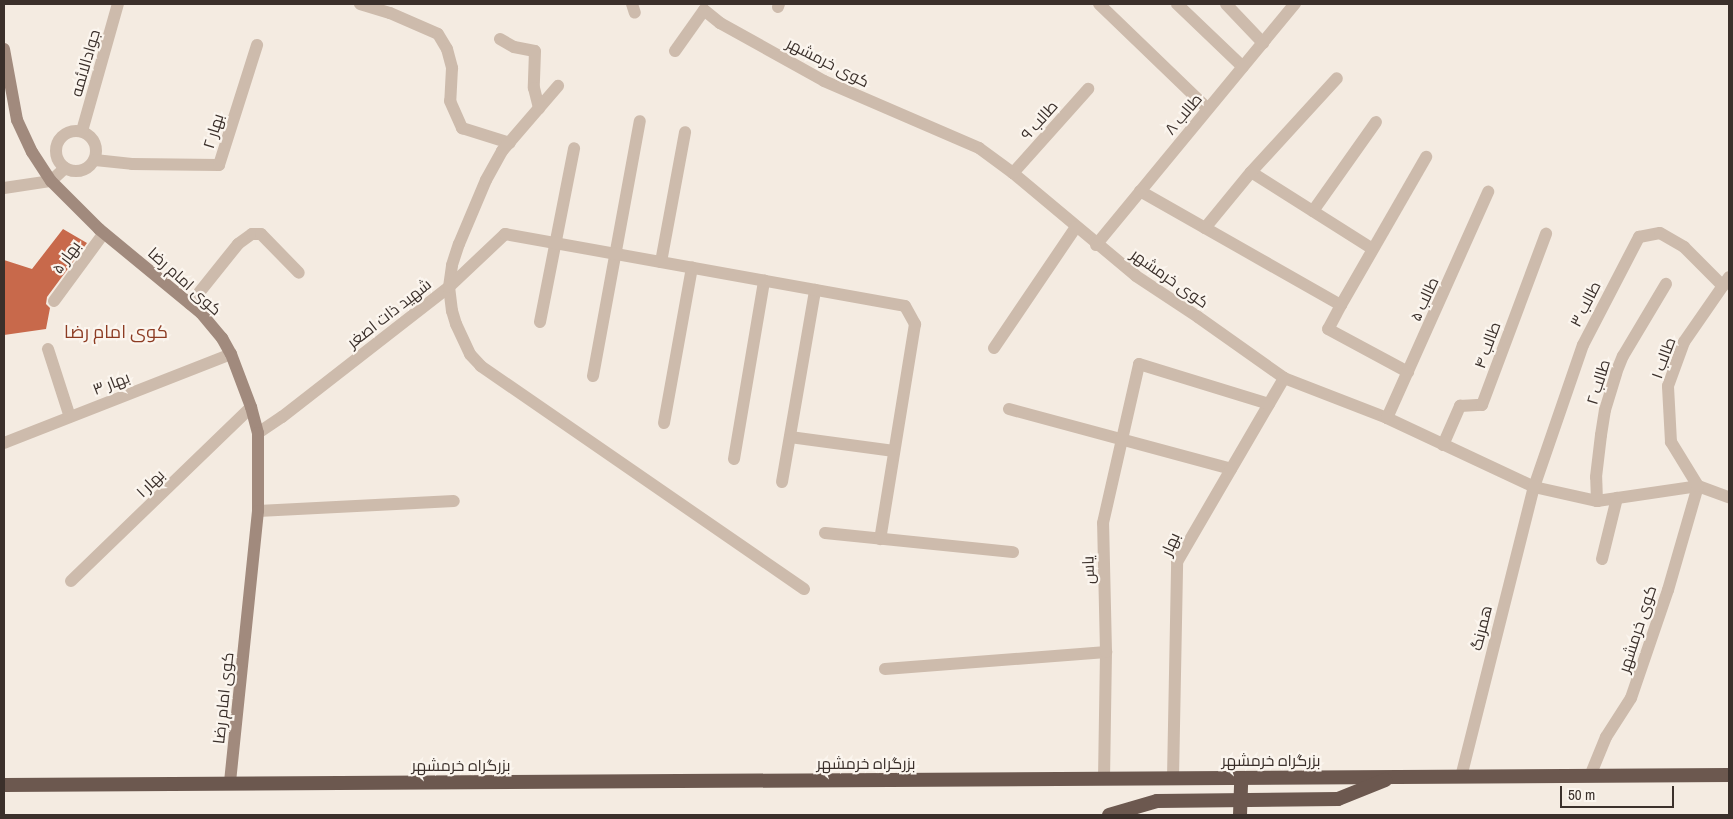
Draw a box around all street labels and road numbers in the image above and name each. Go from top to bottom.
street label: جوادالائمه [66,27,104,99]
street label: کوی خرمشهر [783,33,873,91]
street label: طالب ۸ [1160,90,1206,138]
street label: طالب ۹ [1016,96,1062,144]
street label: بهار ۲ [199,111,227,151]
street label: بهار ۵ [48,237,84,277]
street label: کوی امام رضا [144,243,226,319]
street label: کوی خرمشهر [1128,244,1212,312]
street label: شهید ذات اصغر [343,274,435,352]
street label: طالب ۵ [1405,274,1443,324]
street label: طالب ۳ [1565,278,1605,330]
street label: طالب ۴ [1470,319,1504,371]
street label: طالب ۱ [1647,335,1679,381]
street label: طالب ۲ [1582,357,1614,407]
street label: بهار ۳ [90,367,132,399]
street label: بهار ۱ [132,465,168,501]
street label: بهار [1156,529,1184,559]
street label: یاس [1078,555,1098,585]
street label: کوی خرمشهر [1614,583,1660,675]
street label: همرنگ [1466,604,1496,652]
street label: کوی امام رضا [209,651,237,745]
street label: بزرگراه خرمشهر [1221,750,1321,770]
street label: بزرگراه خرمشهر [816,753,916,773]
street label: بزرگراه خرمشهر [411,755,511,775]

